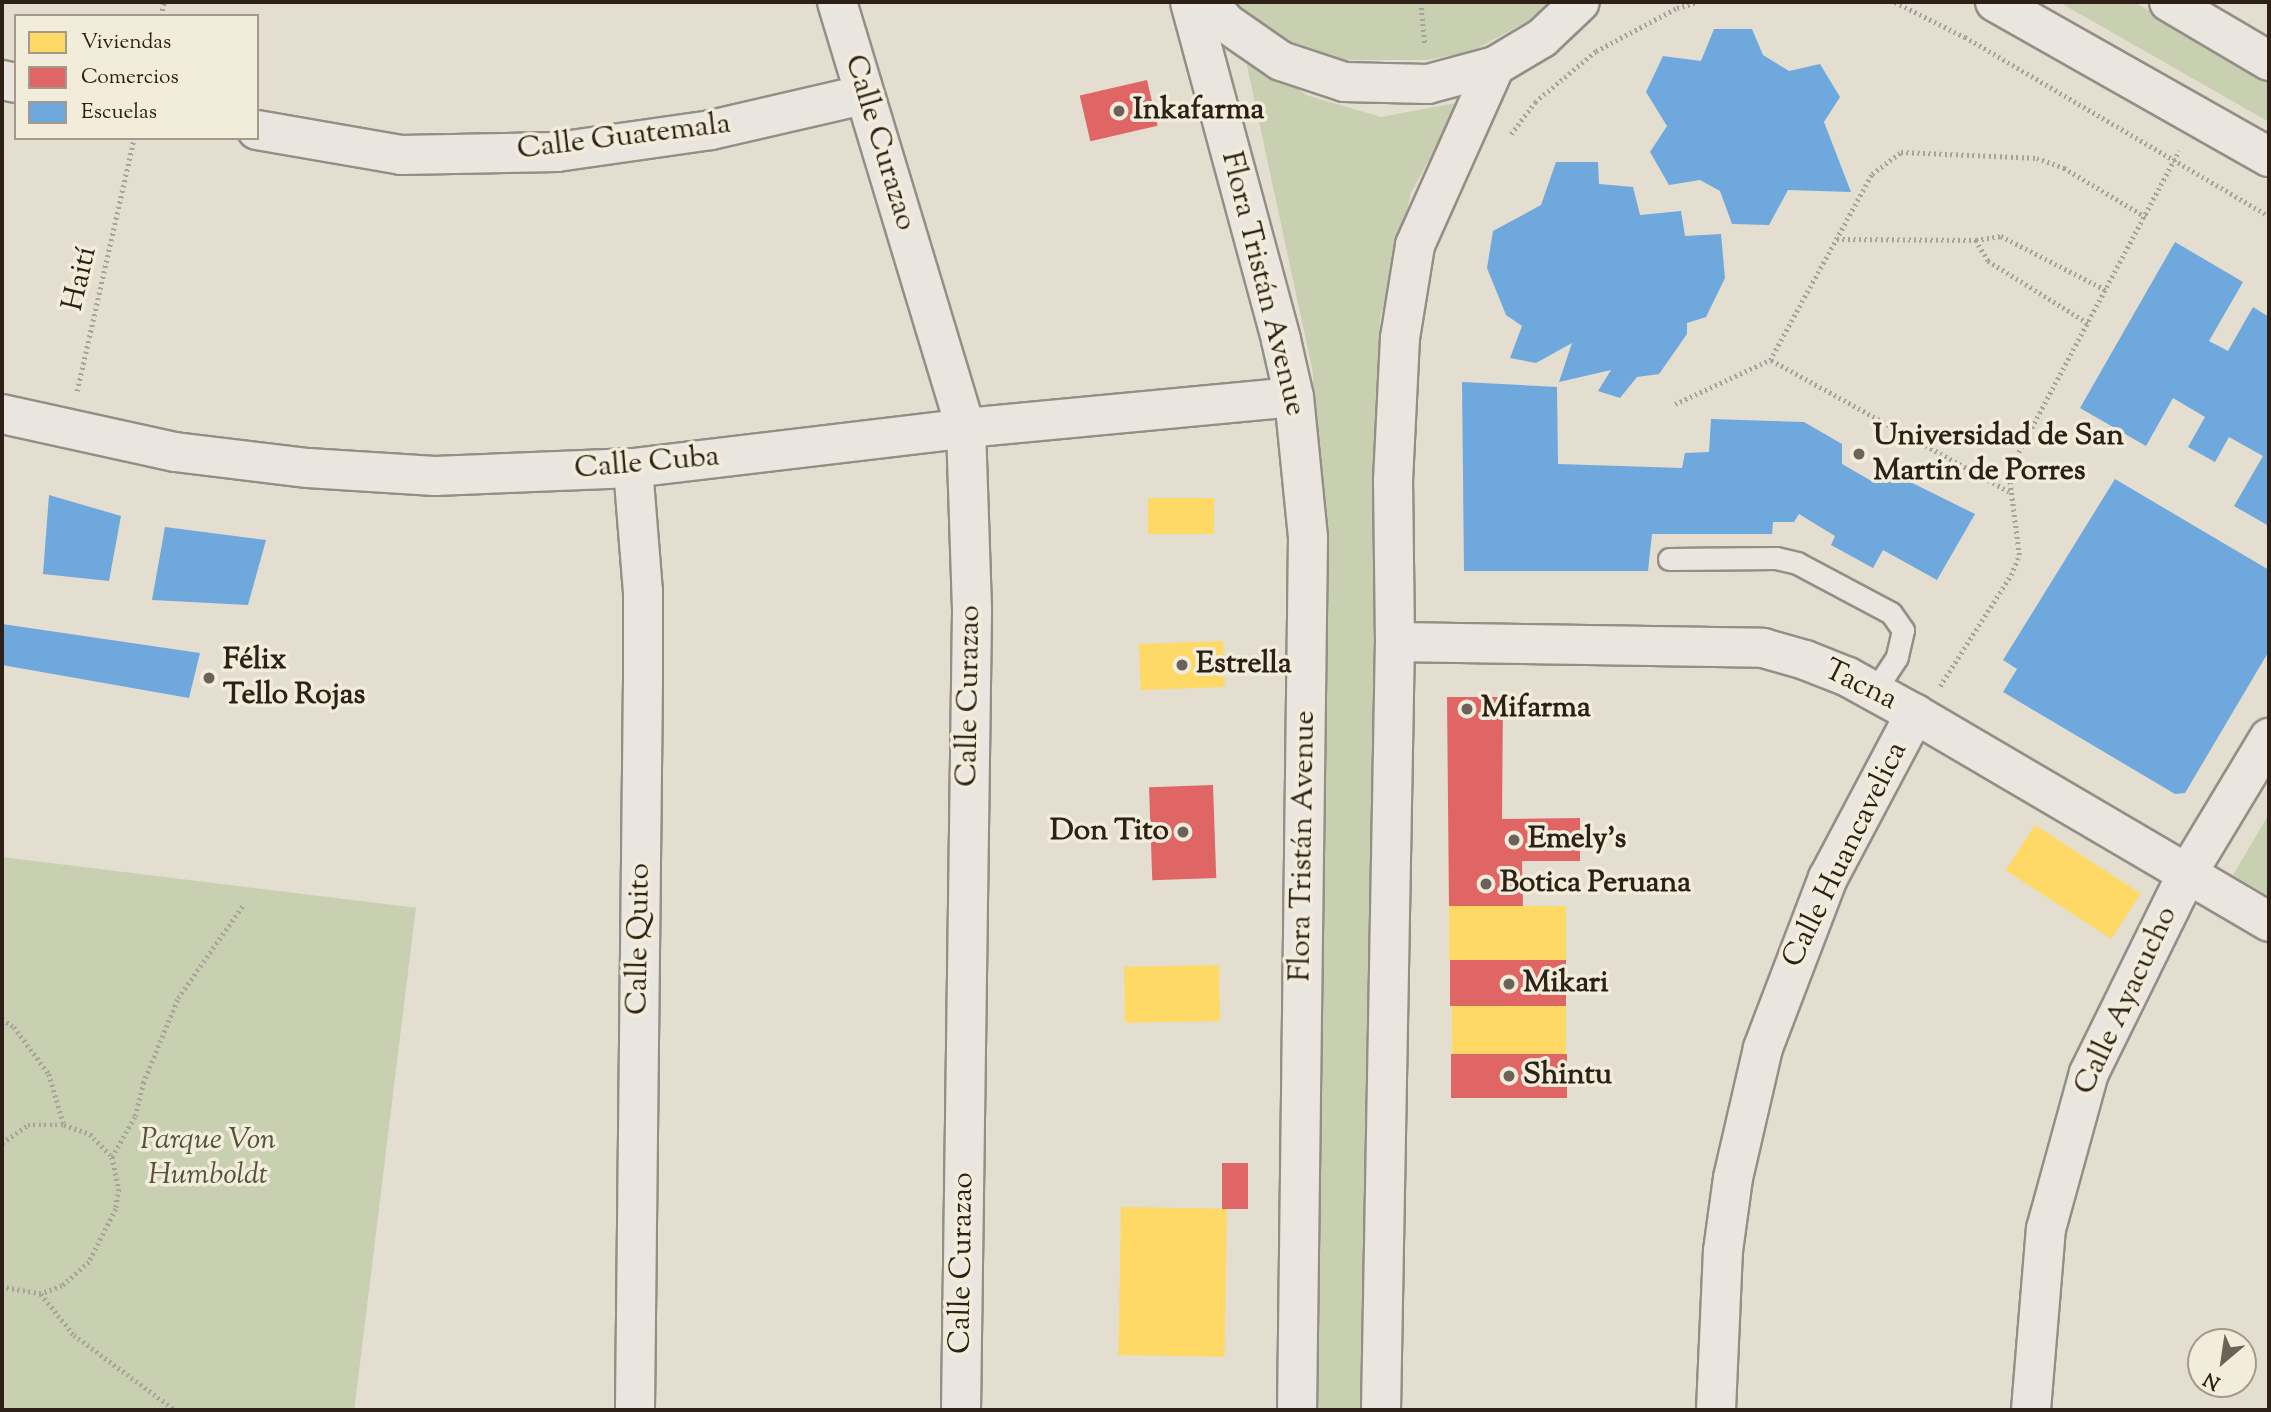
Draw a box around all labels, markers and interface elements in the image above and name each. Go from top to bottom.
legend [14,14,259,140]
text: Viviendas [81,28,171,58]
street label: Calle Curazao [835,51,923,235]
text: Comercios [81,63,179,93]
place label: Inkafarma [1133,93,1264,129]
text: Escuelas [81,98,157,128]
marker: Inkafarma [1111,103,1127,119]
street label: Calle Guatemala [515,107,733,169]
street label: Flora Tristán Avenue [1212,148,1312,420]
street label: Haití [56,243,106,315]
place label: Universidad de San Martin de Porres [1873,419,2124,490]
street label: Calle Cuba [573,440,721,488]
marker: Universidad de San Martin de Porres [1851,446,1867,462]
street label: Calle Curazao [950,605,990,787]
place label: Félix Tello Rojas [223,643,365,714]
place label: Estrella [1196,647,1292,683]
street label: Tacna [1818,653,1902,719]
marker: Estrella [1174,657,1190,673]
marker: Félix Tello Rojas [201,670,217,686]
place label: Mifarma [1481,691,1591,727]
marker: Mifarma [1459,701,1475,717]
street label: Flora Tristán Avenue [1284,710,1324,982]
street label: Calle Huancavelica [1776,736,1916,974]
place label: Don Tito [1050,814,1169,850]
place label: Emely's [1528,822,1626,858]
marker: Don Tito [1175,824,1191,840]
marker: Emely's [1506,832,1522,848]
street label: Calle Quito [621,863,659,1015]
place label: Botica Peruana [1500,866,1691,902]
marker: Botica Peruana [1478,876,1494,892]
street label: Calle Ayacucho [2068,901,2186,1101]
place label: Mikari [1523,966,1609,1002]
marker: Mikari [1501,976,1517,992]
place label: Shintu [1523,1058,1612,1094]
marker: Shintu [1501,1068,1517,1084]
park label: Parque Von Humboldt [140,1123,276,1194]
street label: Calle Curazao [943,1172,983,1354]
north arrow [2187,1328,2257,1398]
text: N [2199,1365,2226,1396]

